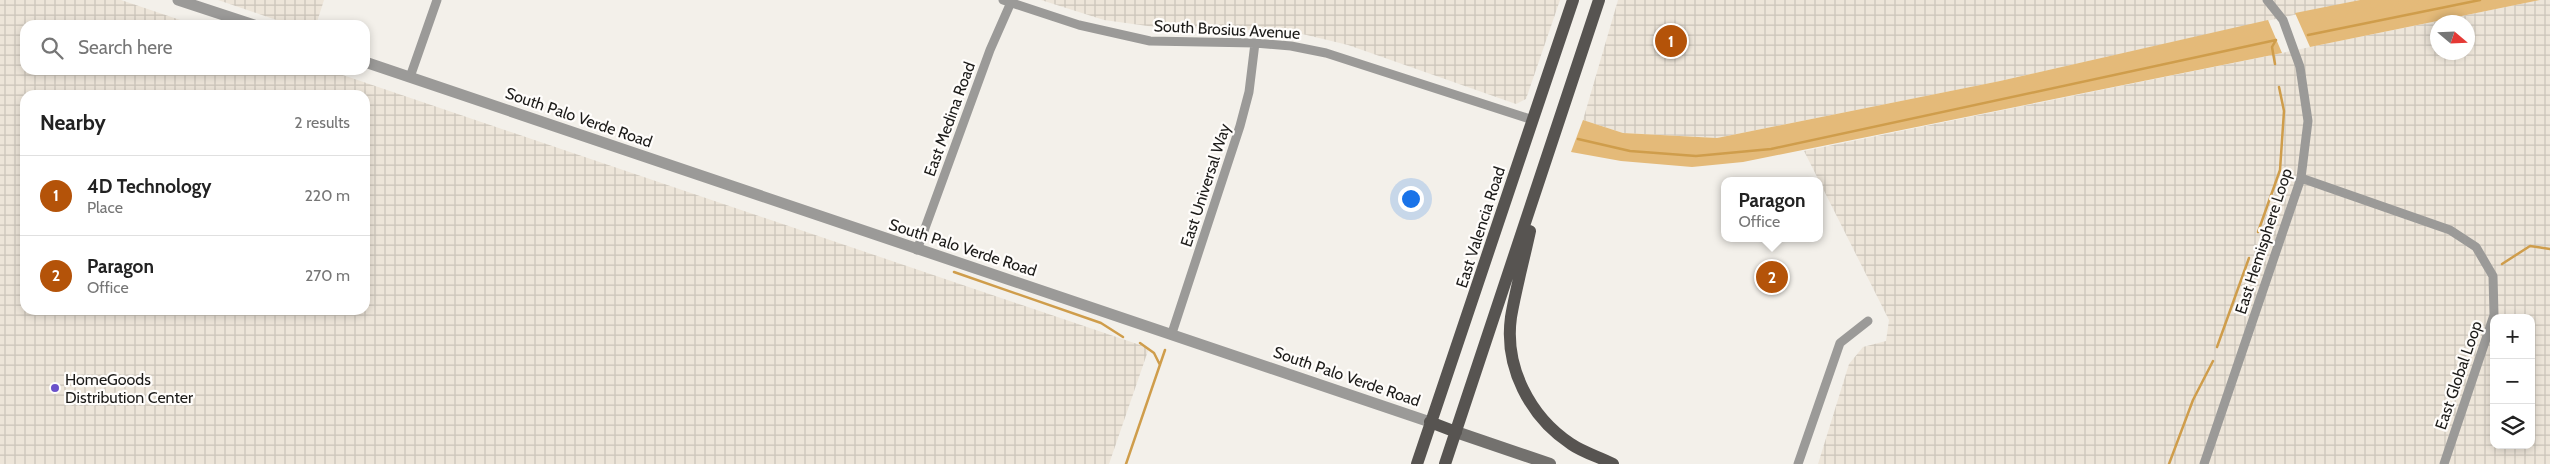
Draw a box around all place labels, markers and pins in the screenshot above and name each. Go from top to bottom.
pin: 1 [1655,22,1687,60]
pin: 2 [1756,258,1788,296]
place label: HomeGoods Distribution Center [65,370,194,407]
marker: HomeGoods Distribution Center [49,382,61,394]

